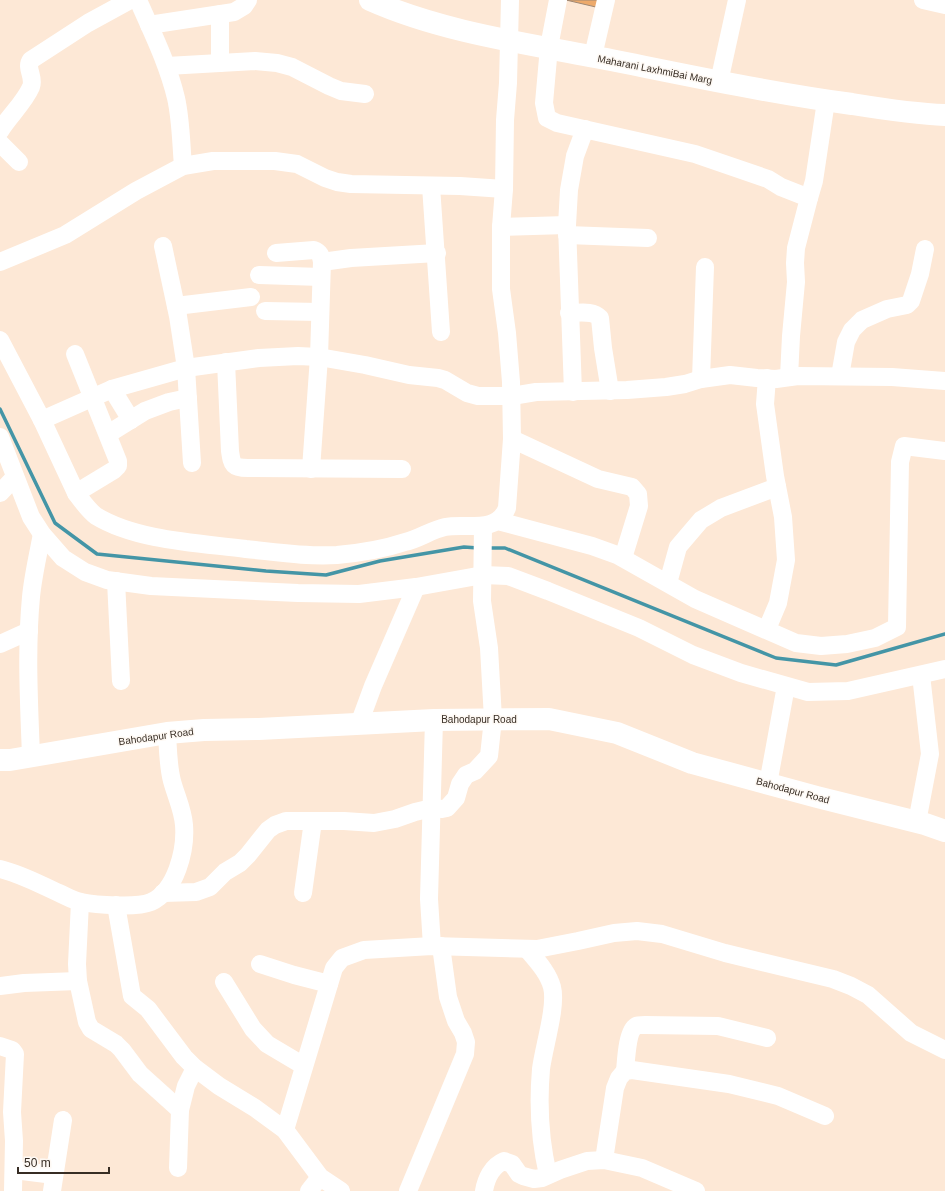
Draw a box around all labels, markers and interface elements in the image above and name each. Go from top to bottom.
street label: Maharani LaxhmiBai Marg [597,53,713,86]
street label: Bahodapur Road [441,714,517,725]
street label: Bahodapur Road [118,726,194,747]
street label: Bahodapur Road [755,775,831,806]
scale bar [18,1149,109,1175]
text: 50 m [24,1156,51,1170]

